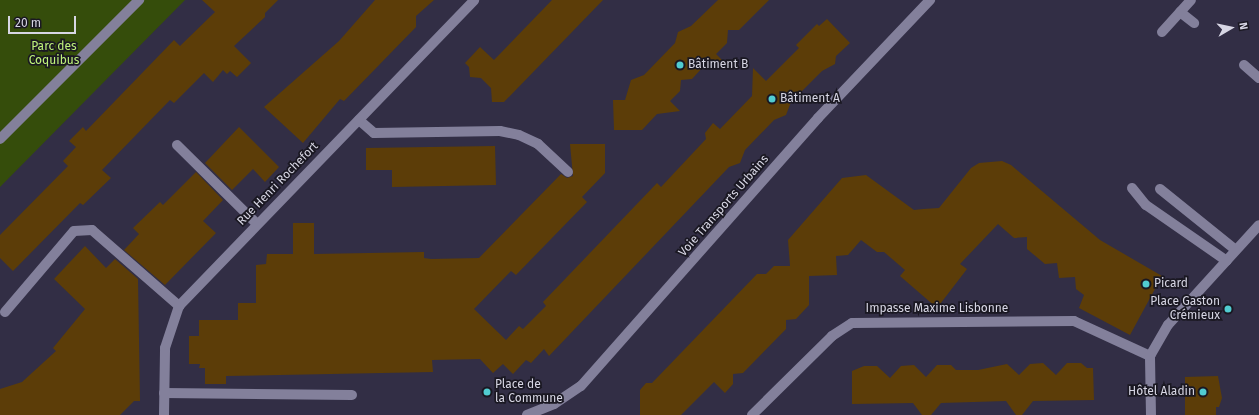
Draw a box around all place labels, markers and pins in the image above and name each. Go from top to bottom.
place label: Bâtiment B [688,58,748,72]
marker: Bâtiment B [675,60,685,70]
place label: Bâtiment A [780,92,840,106]
marker: Bâtiment A [767,94,777,104]
place label: Picard [1154,277,1188,291]
marker: Picard [1141,279,1151,289]
place label: Place Gaston Crémieux [1150,295,1220,323]
marker: Place Gaston Crémieux [1223,304,1233,314]
place label: Place de la Commune [495,378,563,406]
place label: Hôtel Aladin [1128,385,1195,399]
marker: Place de la Commune [482,387,492,397]
marker: Hôtel Aladin [1198,387,1208,397]

